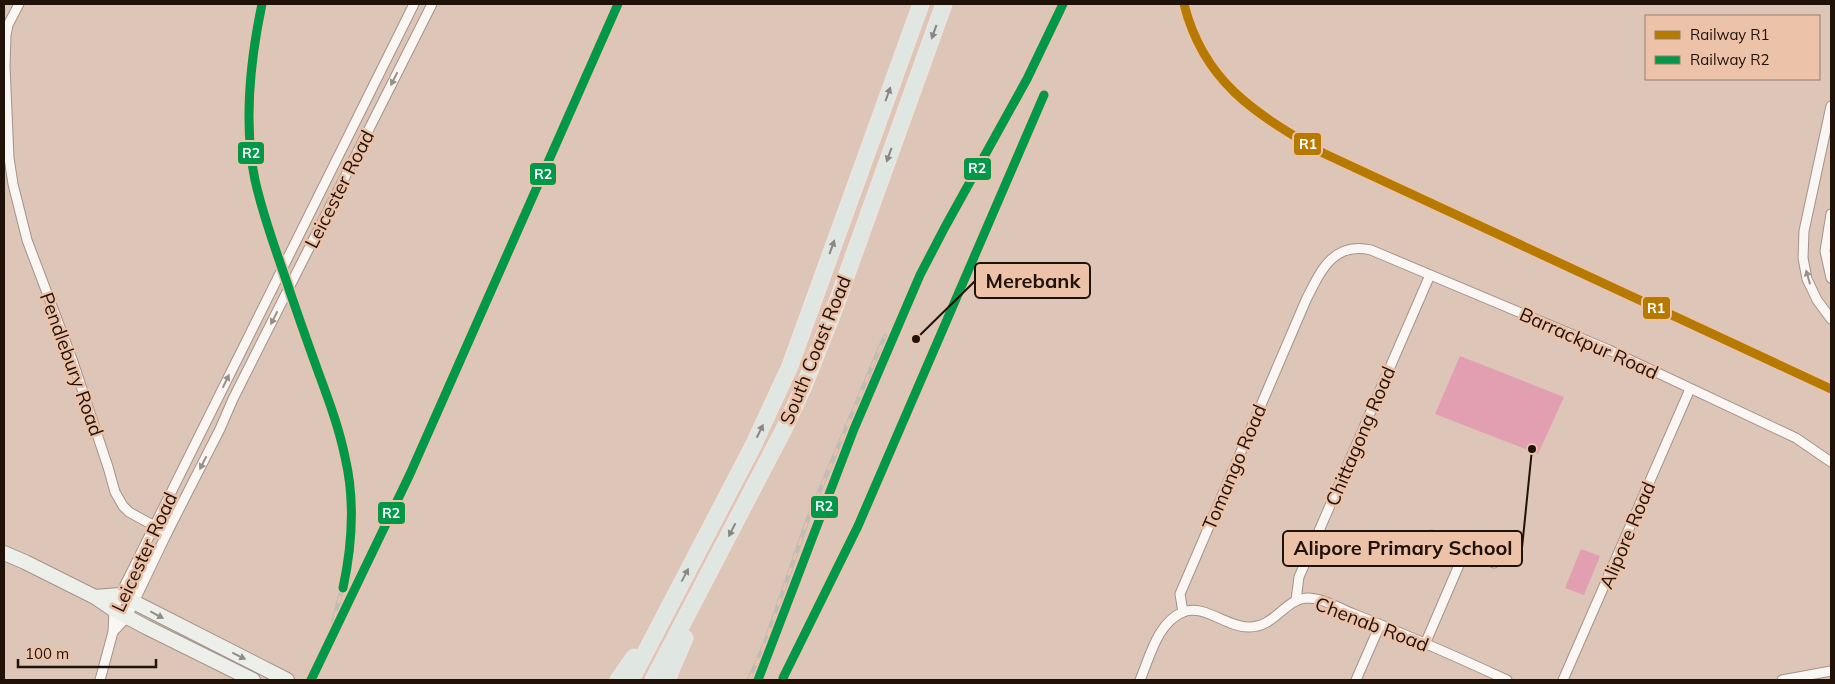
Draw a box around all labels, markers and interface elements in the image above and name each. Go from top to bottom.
legend [1645,15,1820,80]
one-way arrow [929,24,937,39]
text: Railway R1 [1690,25,1770,44]
text: Railway R2 [1690,50,1770,69]
one-way arrow [390,71,398,86]
one-way arrow [885,87,892,102]
street label: Leicester Road [299,126,379,252]
line badge: R1 [1293,132,1322,156]
text: R1 [1299,135,1317,153]
line badge: R2 [237,141,265,165]
text: R2 [242,144,260,162]
one-way arrow [885,148,893,163]
line badge: R2 [963,157,992,181]
text: R2 [968,159,986,177]
line badge: R2 [529,162,557,186]
text: R2 [534,165,552,183]
one-way arrow [828,239,836,254]
callout: Merebank [975,263,1090,298]
text: Merebank [986,268,1081,293]
one-way arrow [1803,270,1811,285]
street label: South Coast Road [774,272,856,428]
street label: Pendlebury Road [35,289,109,439]
line badge: R1 [1642,296,1671,320]
text: R1 [1647,299,1665,317]
street label: Barrackpur Road [1516,302,1662,384]
one-way arrow [270,310,278,325]
street label: Chittagong Road [1320,362,1400,510]
one-way arrow [221,374,230,389]
street label: Tomango Road [1197,401,1271,533]
one-way arrow [757,424,765,438]
one-way arrow [199,456,207,471]
street label: Alipore Road [1594,478,1660,592]
street label: Leicester Road [106,488,182,616]
line badge: R2 [810,495,839,519]
text: R2 [815,497,833,515]
line badge: R2 [377,501,406,525]
text: R2 [382,504,400,522]
one-way arrow [728,523,736,537]
callout: Alipore Primary School [1283,531,1522,566]
text: Alipore Primary School [1293,535,1513,560]
one-way arrow [681,567,689,582]
street label: Chenab Road [1312,591,1432,657]
one-way arrow [150,611,165,619]
scale bar [18,636,155,668]
text: 100 m [25,644,69,663]
one-way arrow [231,652,246,660]

